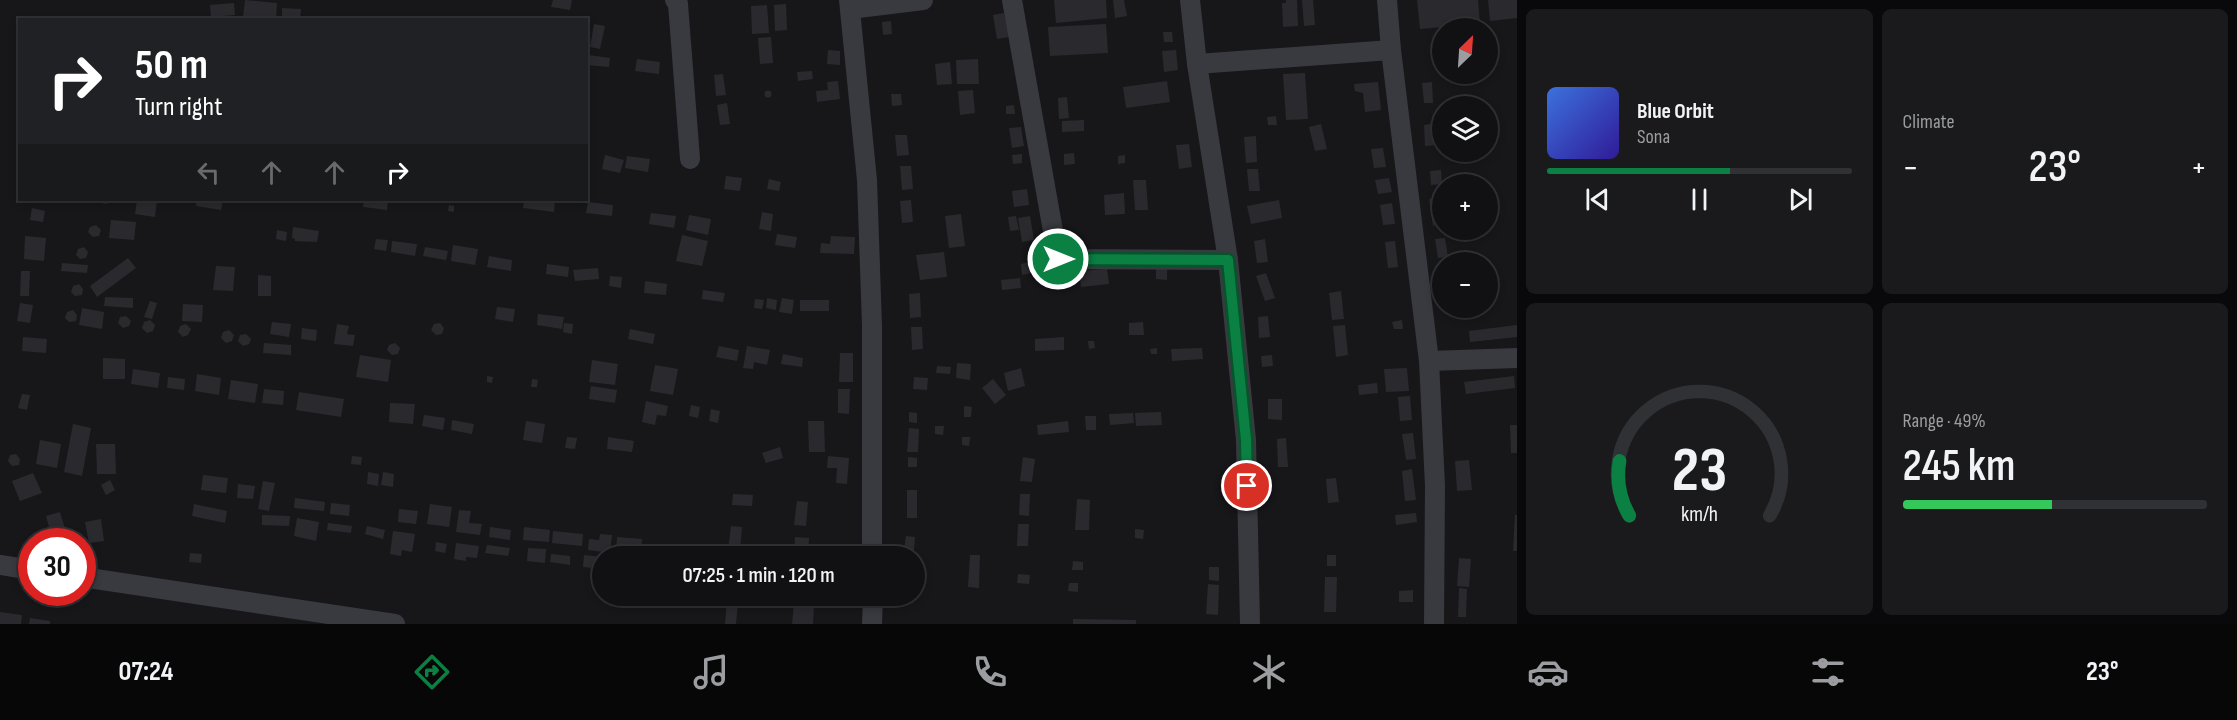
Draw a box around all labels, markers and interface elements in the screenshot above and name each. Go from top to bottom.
north arrow [1432,18,1498,84]
map controls [1432,18,1498,318]
text: 50 m [135,40,208,91]
icon: right [36,42,114,120]
text: Turn right [135,91,222,123]
button: layers [1432,96,1498,162]
text: Blue Orbit [1637,98,1714,125]
text: Climate [1903,110,1955,134]
text: Sona [1637,125,1670,149]
text: 23° [2028,140,2081,195]
text: − [1903,148,1919,188]
text: + [2191,148,2207,188]
icon: left [192,156,225,189]
icon: ahead [255,156,288,189]
icon: ahead [318,156,351,189]
icon: right [381,156,414,189]
button: + [1432,174,1498,240]
icon: previous [1581,183,1614,216]
icon: pause [1683,183,1716,216]
icon: next [1784,183,1817,216]
position arrow [1026,227,1090,291]
button: − [1432,252,1498,318]
text: Range · 49% [1903,409,1986,433]
text: 23 [1672,434,1727,509]
text: 245 km [1903,439,2015,494]
pin [1221,460,1272,511]
icon: arrive [1230,469,1263,502]
text: km/h [1681,502,1718,527]
speed limit sign: 30 [18,528,96,606]
text: 07:25 · 1 min · 120 m [682,562,835,589]
icon: directions [411,651,453,693]
icon: music [690,651,732,693]
icon: phone [969,651,1011,693]
icon: climate [1248,651,1290,693]
icon: car [1527,651,1569,693]
icon: filters [1807,651,1849,693]
text: 07:24 [119,656,173,688]
text: 23° [2086,656,2118,688]

